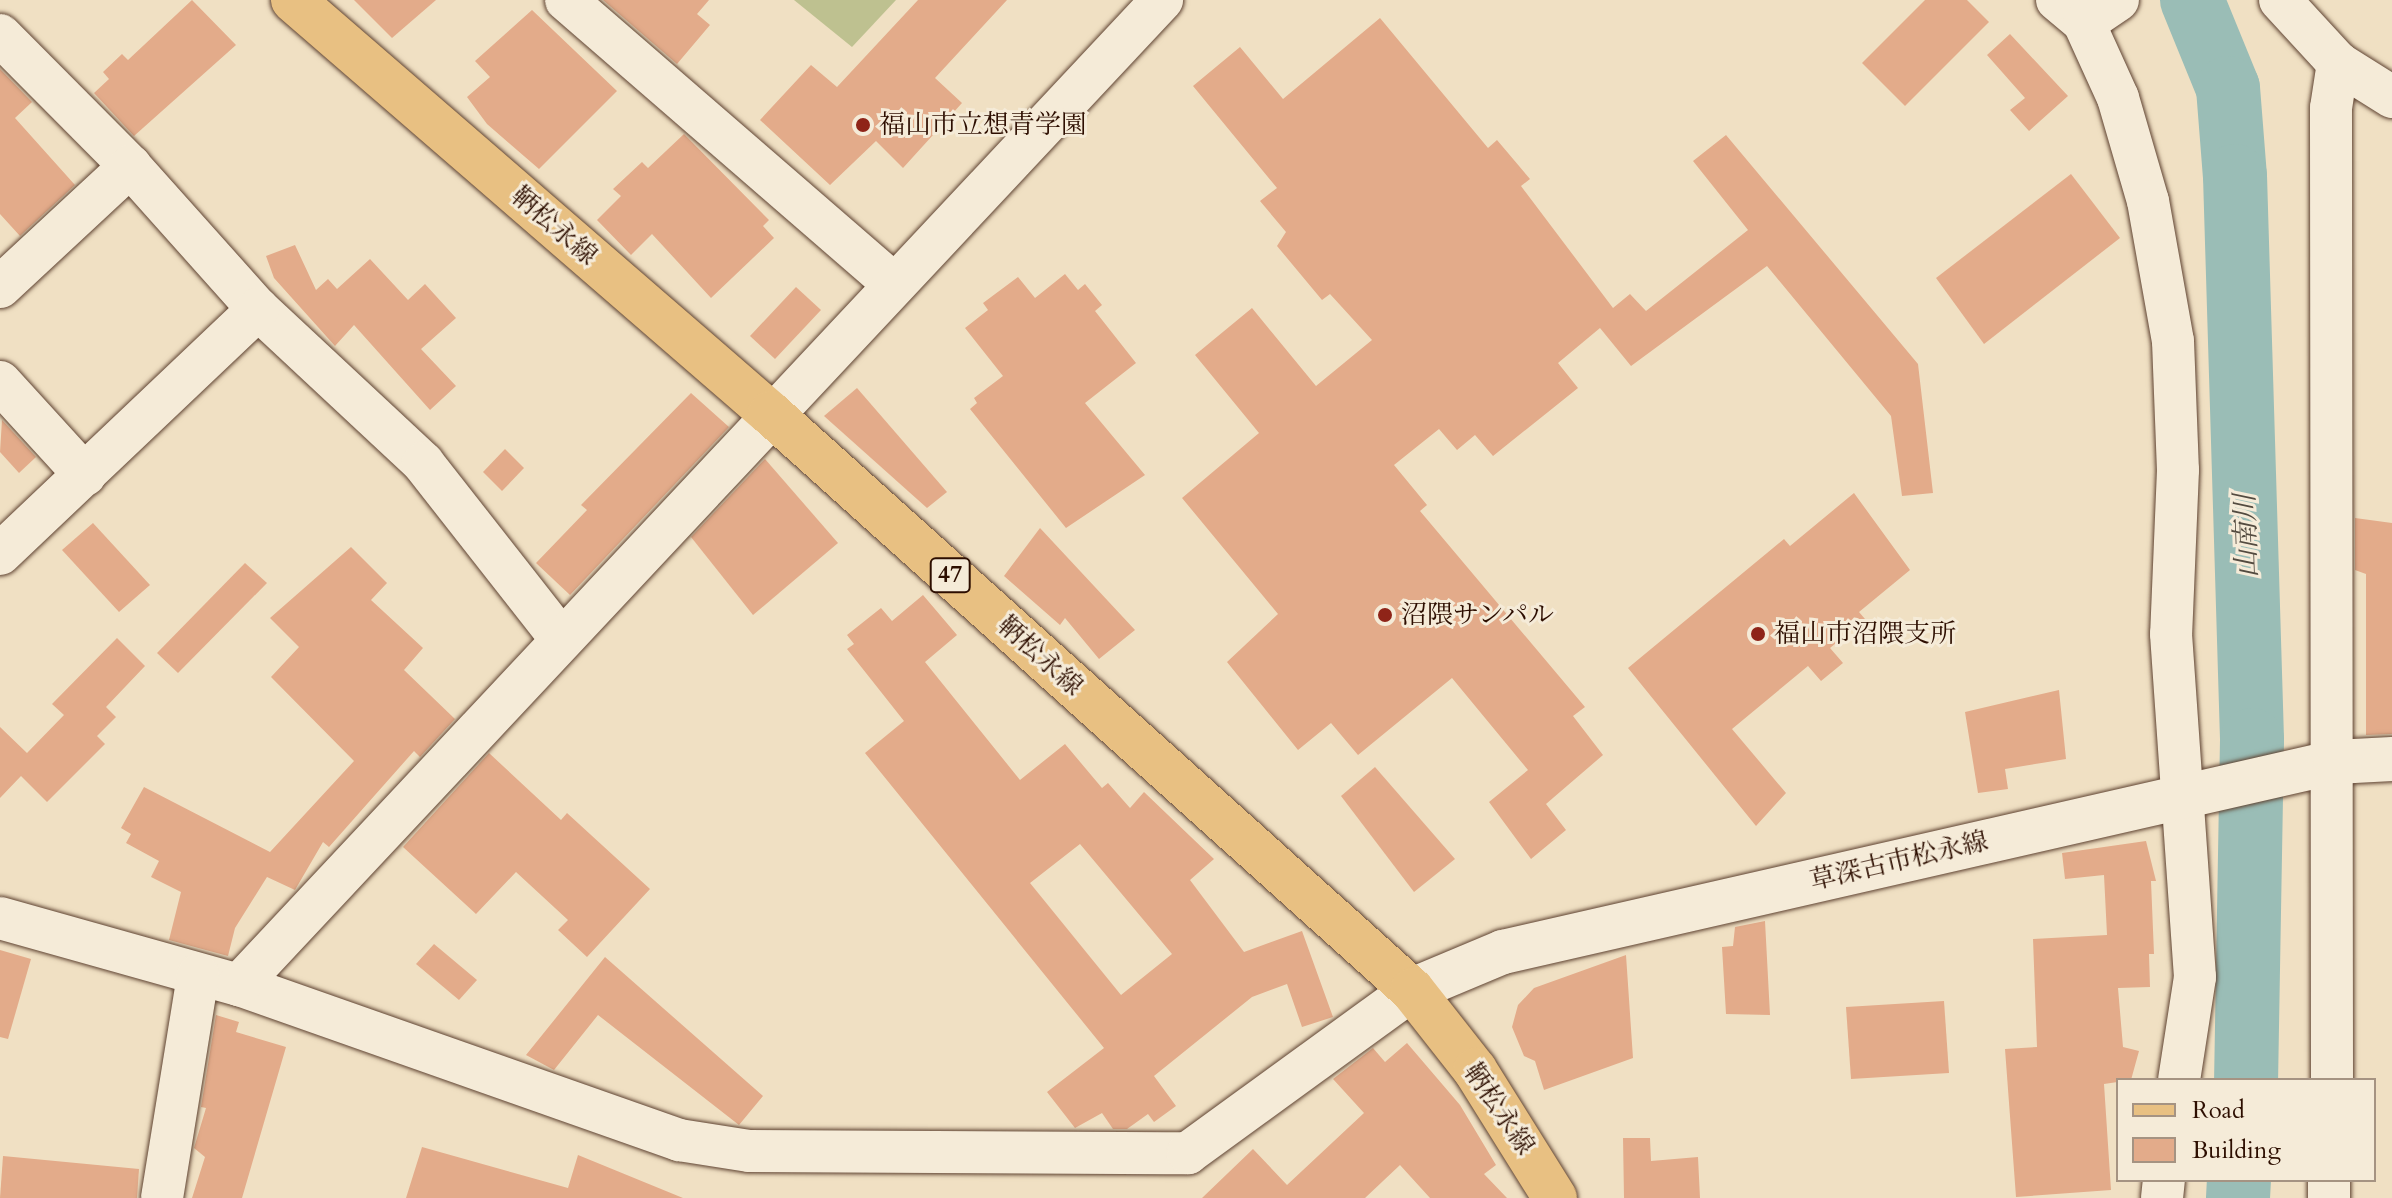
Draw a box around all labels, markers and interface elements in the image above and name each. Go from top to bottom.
place label: 福山市立想青学園 [879,109,1087,141]
marker: 福山市立想青学園 [854,116,872,134]
street label: 鞆松永線 [505,180,603,272]
water label: 山南川 [2228,493,2264,579]
road number: 47 [928,555,972,595]
place label: 沼隈サンパル [1401,599,1557,631]
marker: 沼隈サンパル [1376,606,1394,624]
street label: 鞆松永線 [991,610,1089,702]
place label: 福山市沼隈支所 [1774,618,1956,650]
marker: 福山市沼隈支所 [1749,625,1767,643]
street label: 草深古市松永線 [1807,825,1991,897]
street label: 鞆松永線 [1457,1057,1541,1161]
legend [2116,1078,2376,1182]
text: Road [2192,1094,2245,1127]
text: Building [2192,1134,2281,1167]

